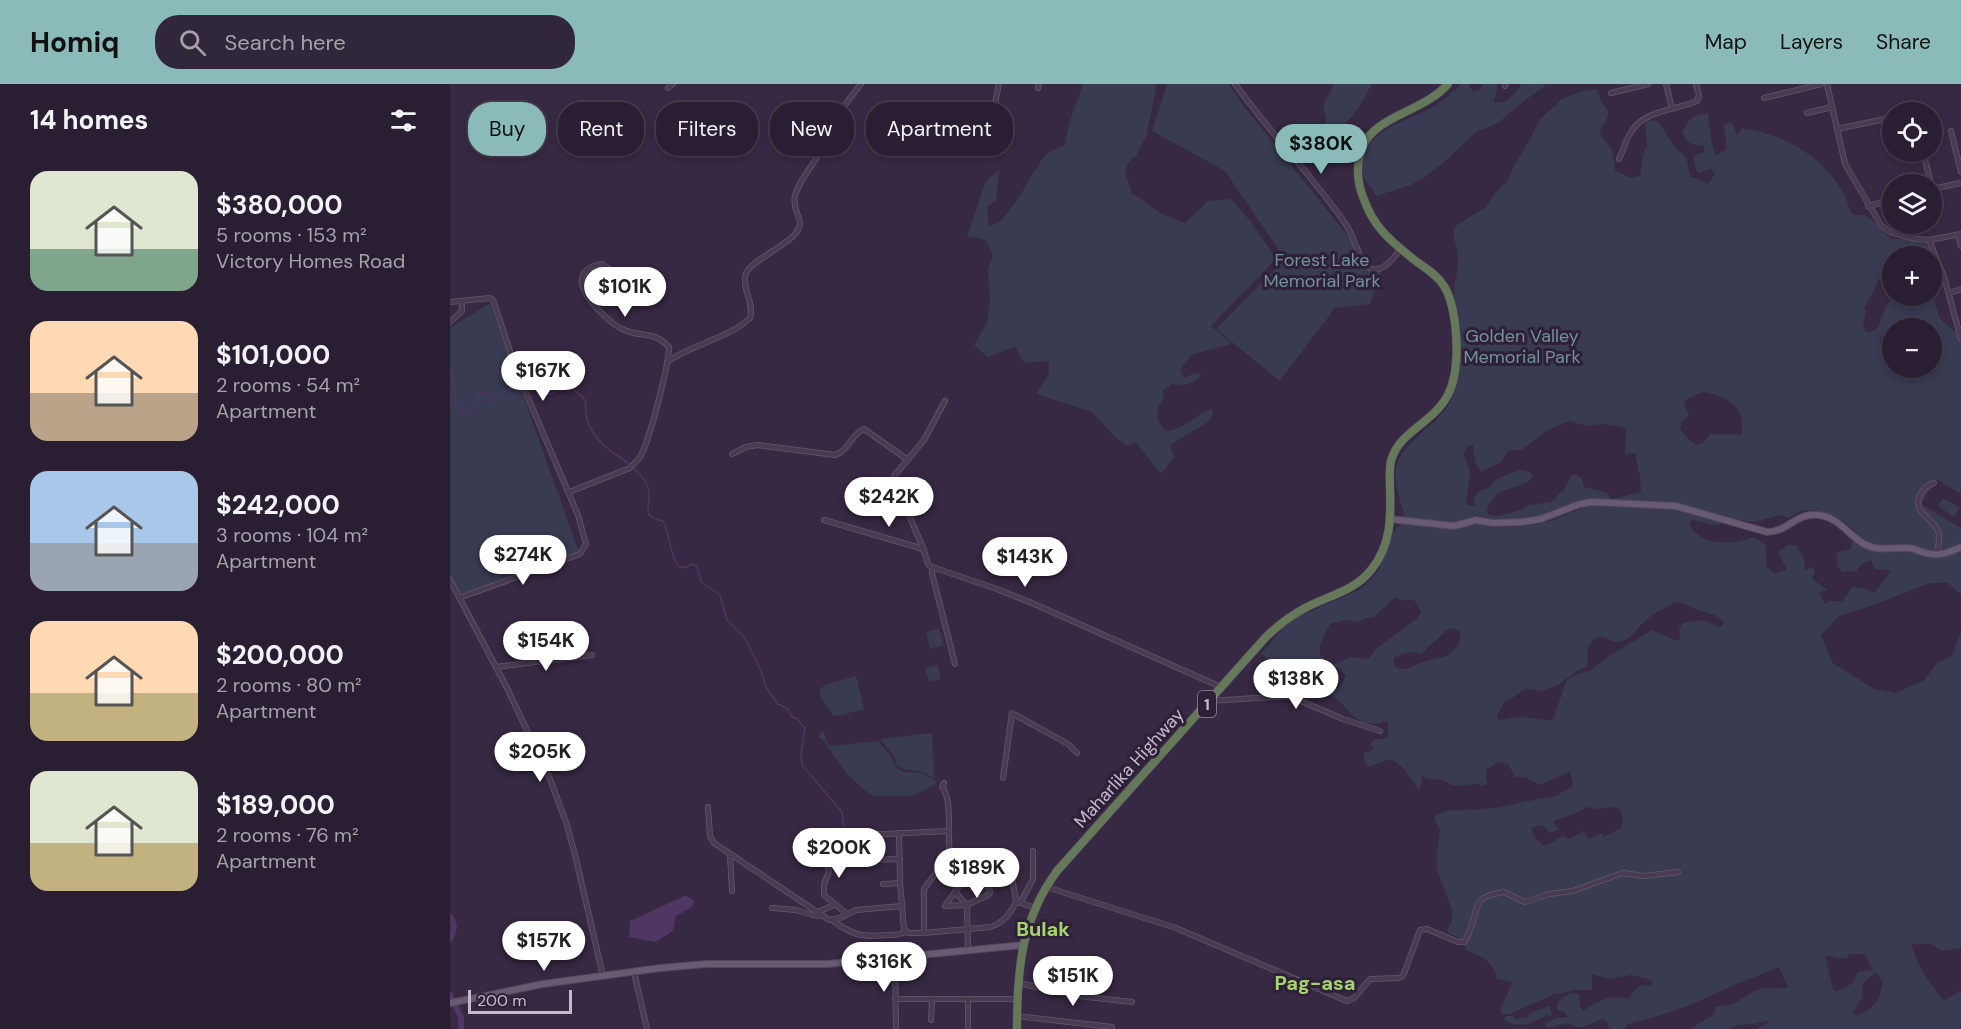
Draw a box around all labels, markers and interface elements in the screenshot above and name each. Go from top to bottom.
search box [155,15,575,69]
text: Homiq [30,24,119,61]
icon: search [176,26,209,59]
text: Search here [224,28,346,57]
text: Map [1705,28,1747,56]
text: Layers [1780,28,1843,56]
text: Share [1876,28,1931,56]
chip: Buy [468,102,546,156]
chip: Rent [558,102,644,156]
chip: Filters [656,102,758,156]
chip: New [770,102,854,156]
chip: Apartment [866,102,1013,156]
map controls [1882,102,1942,378]
button: locate [1882,102,1942,162]
text: 14 homes [30,103,148,137]
icon: filters [387,104,420,137]
pin: $380K [1279,124,1363,175]
text: $380K [1289,130,1353,156]
button: layers [1882,174,1942,234]
text: $380,000 [216,188,343,222]
icon: home [78,195,150,267]
text: 5 rooms · 153 m² [216,222,367,248]
button: + [1882,246,1942,306]
text: Victory Homes Road [216,248,405,274]
park label: Forest Lake Memorial Park [1263,248,1381,293]
pin: $101K [583,267,667,318]
text: $101K [598,273,652,299]
button: − [1882,318,1942,378]
park label: Golden Valley Memorial Park [1463,324,1581,369]
text: $101,000 [216,338,330,372]
icon: home [78,345,150,417]
pin: $167K [501,351,585,402]
text: $167K [515,357,571,383]
text: 2 rooms · 54 m² [216,372,360,398]
text: Apartment [216,398,316,424]
pin: $242K [847,477,931,528]
text: $242K [858,483,920,509]
text: $242,000 [216,488,340,522]
icon: home [78,495,150,567]
text: 3 rooms · 104 m² [216,522,368,548]
pin: $274K [481,535,565,586]
pin: $143K [983,537,1067,588]
text: $274K [493,541,553,567]
text: $143K [996,543,1054,569]
text: Apartment [216,548,316,574]
pin: $154K [504,621,588,672]
text: $154K [517,627,575,653]
text: $200,000 [216,638,344,672]
icon: home [78,645,150,717]
pin: $138K [1254,659,1338,710]
text: $138K [1267,665,1325,691]
text: 2 rooms · 80 m² [216,672,362,698]
road number: 1 [1198,691,1216,717]
text: Apartment [216,698,316,724]
street label: Maharlika Highway [1069,703,1189,833]
pin: $205K [498,732,582,783]
text: $205K [508,738,572,764]
text: $189,000 [216,788,335,822]
icon: home [78,795,150,867]
text: 2 rooms · 76 m² [216,822,359,848]
pin: $200K [797,828,881,879]
text: $200K [807,834,871,860]
text: Apartment [216,848,316,874]
pin: $189K [935,848,1019,899]
text: $189K [948,854,1006,880]
district label: Bulak [1016,916,1070,942]
pin: $157K [502,921,586,972]
text: $157K [516,927,572,953]
pin: $316K [842,942,926,993]
text: $316K [855,948,913,974]
pin: $151K [1031,956,1115,1007]
text: $151K [1047,962,1099,988]
district label: Pag-asa [1275,970,1355,996]
scale bar [468,987,572,1014]
text: 200 m [477,990,526,1011]

